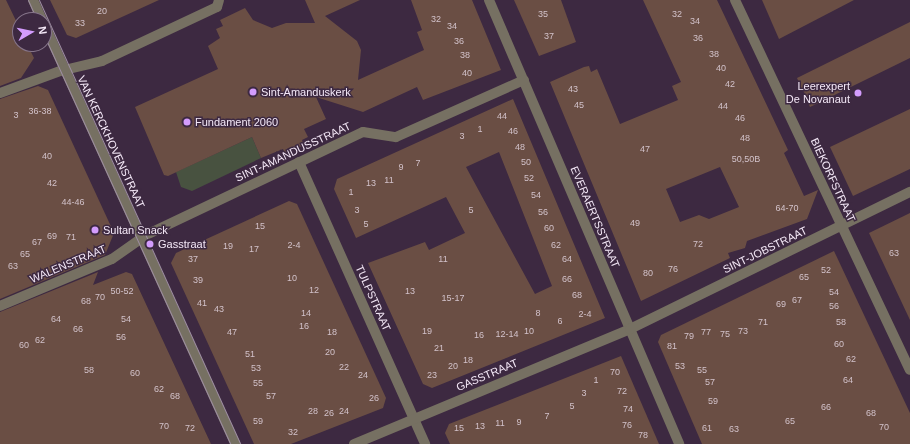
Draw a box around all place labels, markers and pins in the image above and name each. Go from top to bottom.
place label: Leerexpert De Novanaut [786,80,850,106]
place label: Sint-Amanduskerk [261,85,351,99]
marker: Sint-Amanduskerk [248,87,258,97]
marker: Leerexpert De Novanaut [853,88,863,98]
place label: Fundament 2060 [195,115,278,129]
marker: Fundament 2060 [182,117,192,127]
place label: Sultan Snack [103,223,168,237]
marker: Sultan Snack [90,225,100,235]
place label: Gasstraat [158,237,206,251]
marker: Gasstraat [145,239,155,249]

